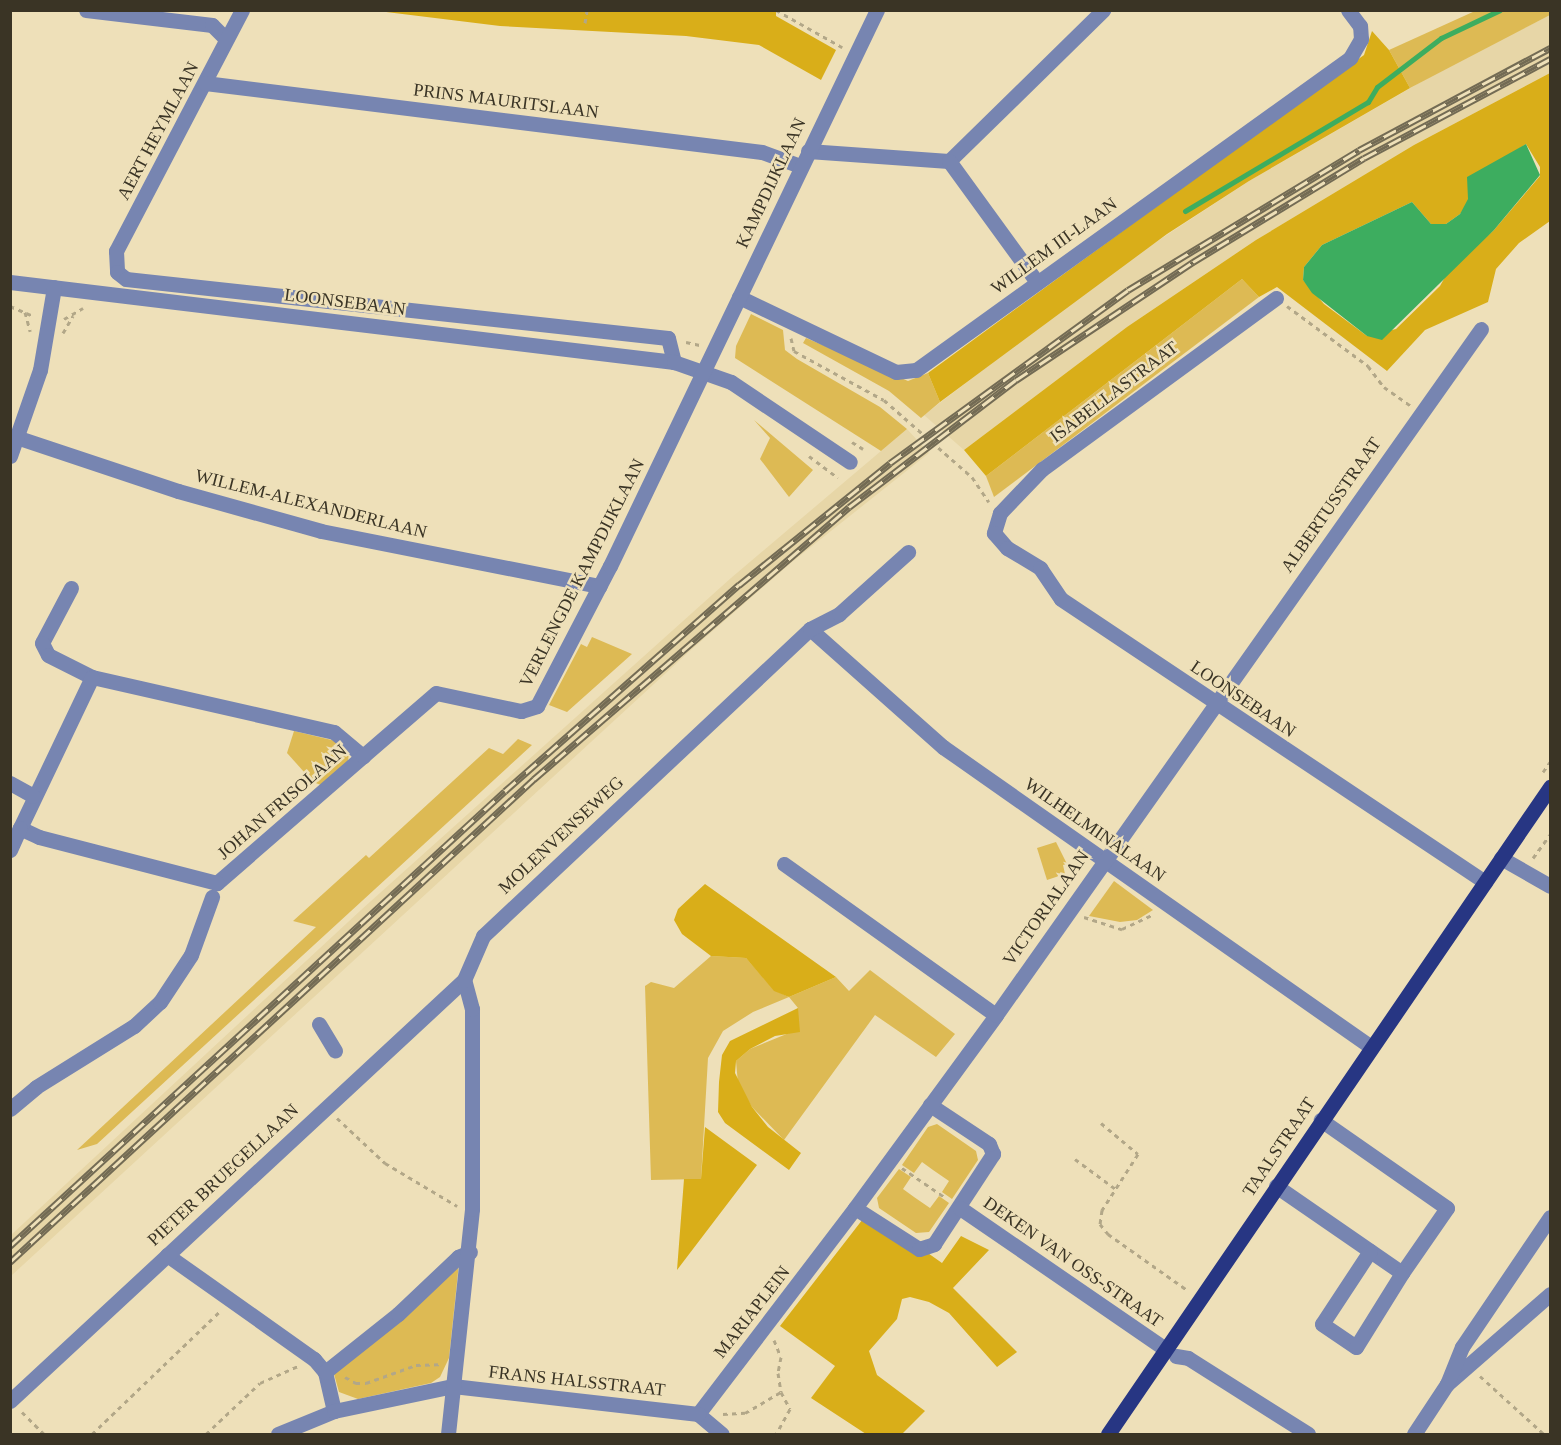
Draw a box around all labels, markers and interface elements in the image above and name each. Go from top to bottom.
street label: AERT HEYMLAAN [112,58,204,204]
street label: PRINS MAURITSLAAN [412,79,600,123]
street label: KAMPDIJKLAAN [731,115,811,251]
street label: WILLEM III-LAAN [987,193,1121,299]
street label: LOONSEBAAN [283,284,407,320]
street label: ISABELLASTRAAT [1046,337,1182,447]
street label: ALBERTUSSTRAAT [1276,433,1386,577]
street label: VERLENGDE KAMPDIJKLAAN [515,455,649,691]
street label: WILLEM-ALEXANDERLAAN [193,465,429,543]
street label: LOONSEBAAN [1186,656,1300,742]
street label: JOHAN FRISOLAAN [213,740,351,864]
street label: MOLENVENSEWEG [494,772,628,898]
street label: WILHELMINALAAN [1020,773,1170,887]
street label: VICTORIALAAN [998,846,1094,970]
street label: TAALSTRAAT [1238,1093,1320,1201]
street label: PIETER BRUEGELLAAN [143,1099,303,1251]
street label: DEKEN VAN OSS-STRAAT [979,1192,1167,1332]
street label: MARIAPLEIN [709,1262,795,1362]
street label: FRANS HALSSTRAAT [488,1361,666,1401]

